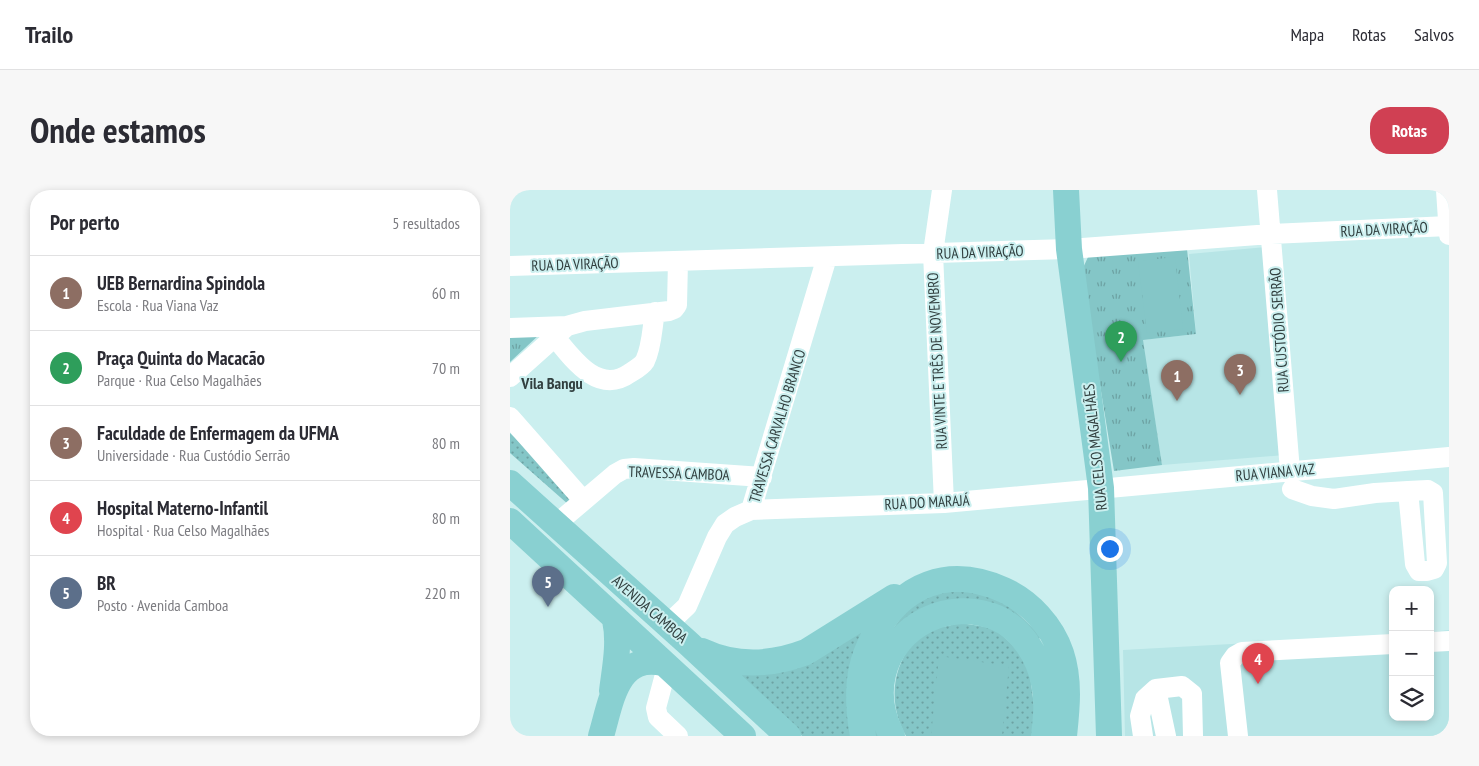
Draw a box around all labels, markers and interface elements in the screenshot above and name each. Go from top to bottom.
text: Trailo [25,19,73,50]
text: Mapa [1290,23,1324,46]
text: Rotas [1352,23,1386,46]
text: Salvos [1414,23,1454,46]
text: Onde estamos [30,107,206,153]
button: Rotas [1370,107,1449,154]
text: Por perto [50,209,120,236]
text: 5 resultados [392,213,460,233]
street label: RUA DA VIRAÇÃO [1340,217,1428,241]
street label: RUA DA VIRAÇÃO [936,241,1024,263]
street label: RUA DA VIRAÇÃO [531,253,619,275]
street label: RUA CUSTÓDIO SERRÃO [1265,267,1293,393]
text: UEB Bernardina Spindola [97,271,265,295]
street label: RUA VINTE E TRÊS DE NOVEMBRO [923,272,951,450]
text: 1 [62,283,70,303]
text: 60 m [432,283,460,303]
text: Escola · Rua Viana Vaz [97,295,219,315]
pin: 2 [1105,321,1137,362]
text: Praça Quinta do Macacão [97,346,265,370]
street label: TRAVESSA CARVALHO BRANCO [745,347,809,505]
pin: 3 [1224,354,1256,395]
text: 2 [62,358,70,378]
text: 70 m [432,358,460,378]
pin: 1 [1161,360,1193,401]
text: Parque · Rua Celso Magalhães [97,370,262,390]
district label: Vila Bangu [520,373,583,393]
street label: RUA CELSO MAGALHÃES [1079,383,1111,511]
text: Faculdade de Enfermagem da UFMA [97,421,339,445]
text: 3 [62,433,70,453]
text: 80 m [432,433,460,453]
text: Universidade · Rua Custódio Serrão [97,445,290,465]
street label: RUA VIANA VAZ [1235,459,1316,485]
street label: TRAVESSA CAMBOA [628,462,731,484]
street label: RUA DO MARAJÁ [884,490,971,514]
text: Hospital Materno-Infantil [97,496,268,520]
text: 4 [62,508,70,528]
text: 80 m [432,508,460,528]
text: Hospital · Rua Celso Magalhães [97,520,269,540]
your location [1097,536,1123,562]
pin: 5 [532,566,564,607]
text: BR [97,571,116,595]
street label: AVENIDA CAMBOA [608,571,692,648]
text: 5 [62,583,70,603]
text: 220 m [425,583,460,603]
map controls [1389,586,1434,721]
button: + [1389,586,1434,631]
text: Posto · Avenida Camboa [97,595,228,615]
button: − [1389,631,1434,676]
pin: 4 [1242,643,1274,684]
button: layers [1389,676,1434,721]

